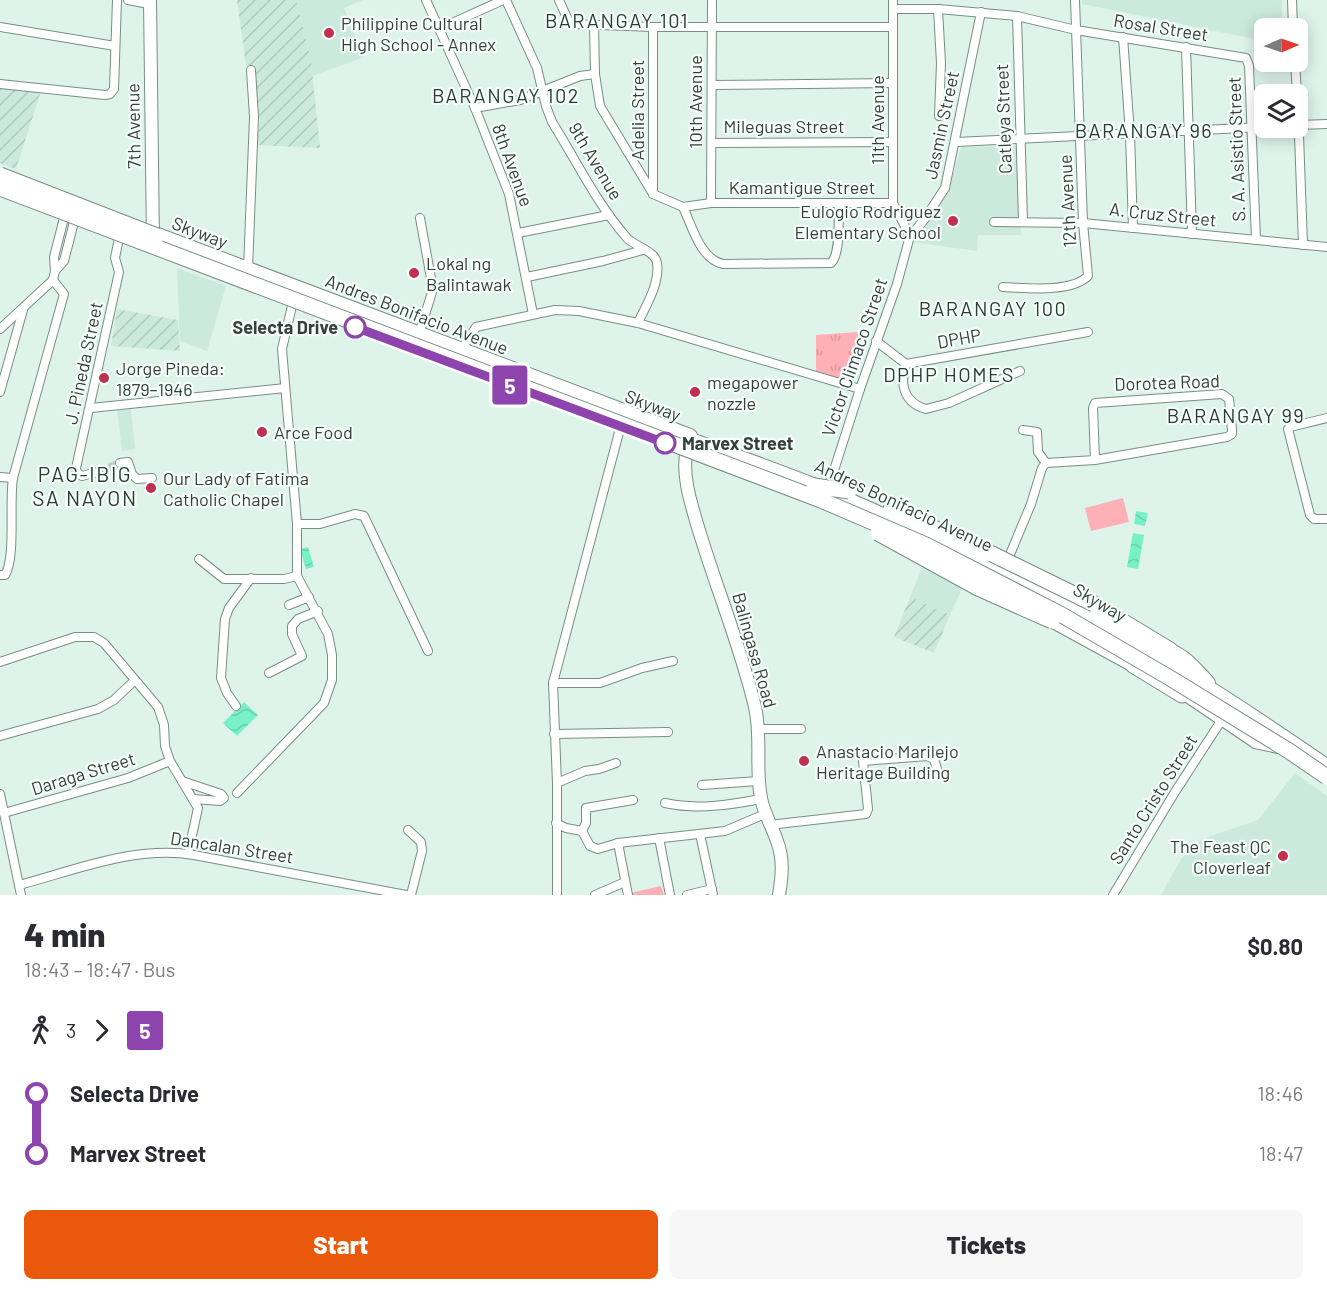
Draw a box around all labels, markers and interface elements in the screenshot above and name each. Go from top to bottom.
district label: BARANGAY 101 [545,8,689,32]
street label: Rosal Street [1112,9,1210,45]
place label: Philippine Cultural High School - Annex [341,12,496,55]
north arrow [1254,18,1308,72]
map controls [1254,18,1308,138]
marker: Philippine Cultural High School - Annex [322,26,336,40]
street label: 10th Avenue [684,55,706,149]
street label: Adelia Street [626,60,648,160]
street label: Catleya Street [990,64,1016,174]
street label: Jasmin Street [919,69,963,181]
street label: 11th Avenue [866,75,888,165]
street label: S. A. Asistio Street [1222,76,1250,222]
street label: 7th Avenue [121,83,145,169]
district label: BARANGAY 102 [432,83,580,107]
button: layers [1254,84,1308,138]
street label: Mileguas Street [723,115,845,137]
street label: 9th Avenue [564,118,628,204]
district label: BARANGAY 96 [1075,118,1213,142]
street label: 8th Avenue [488,121,538,209]
street label: 12th Avenue [1054,154,1080,248]
street label: Kamantigue Street [729,176,875,198]
street label: A. Cruz Street [1108,197,1218,231]
place label: Eulogio Rodriguez Elementary School [794,200,941,243]
street label: Skyway [169,211,231,253]
marker: Eulogio Rodriguez Elementary School [946,214,960,228]
place label: Lokal ng Balintawak [426,252,511,295]
marker: Lokal ng Balintawak [407,266,421,280]
street label: Andres Bonifacio Avenue [323,269,511,359]
street label: Victor Climaco Street [817,275,891,439]
district label: BARANGAY 100 [919,296,1067,320]
street label: J. Pineda Street [59,300,107,426]
place label: Selecta Drive [232,316,338,338]
marker: Selecta Drive [344,316,366,338]
street label: DPHP [935,323,983,353]
place label: Jorge Pineda: 1879–1946 [116,357,225,400]
district label: DPHP HOMES [883,362,1015,386]
line badge: 5 [490,366,530,404]
street label: Dorotea Road [1114,369,1220,395]
marker: Jorge Pineda: 1879–1946 [97,371,111,385]
place label: megapower nozzle [707,371,799,414]
text: 5 [504,373,516,398]
street label: Skyway [622,384,684,426]
marker: megapower nozzle [688,385,702,399]
district label: BARANGAY 99 [1167,403,1305,427]
place label: Arce Food [274,421,353,443]
marker: Arce Food [255,425,269,439]
marker: Marvex Street [654,432,676,454]
place label: Marvex Street [682,432,794,454]
street label: Andres Bonifacio Avenue [812,454,996,556]
district label: PAG-IBIG SA NAYON [32,461,138,510]
place label: Our Lady of Fatima Catholic Chapel [163,467,309,510]
marker: Our Lady of Fatima Catholic Chapel [144,481,158,495]
street label: Skyway [1069,578,1131,626]
street label: Balingasa Road [728,590,782,710]
street label: Santo Cristo Street [1104,730,1202,868]
place label: Anastacio Marilejo Heritage Building [816,740,959,783]
street label: Daraga Street [28,747,138,799]
marker: Anastacio Marilejo Heritage Building [797,754,811,768]
street label: Dancalan Street [169,826,295,868]
place label: The Feast QC Cloverleaf [1170,835,1271,878]
marker: The Feast QC Cloverleaf [1276,849,1290,863]
text: 4 min [24,914,105,954]
text: $0.80 [1247,933,1303,959]
text: 18:43 – 18:47 · Bus [24,957,175,981]
icon: walk [24,1014,57,1047]
icon: forward [85,1014,118,1047]
text: 3 [66,1018,76,1042]
text: 5 [139,1018,151,1043]
text: Selecta Drive [70,1080,199,1106]
text: 18:46 [1257,1081,1303,1105]
text: Marvex Street [70,1140,206,1166]
text: 18:47 [1259,1141,1303,1165]
button: Start [24,1210,658,1279]
button: Tickets [670,1210,1303,1279]

